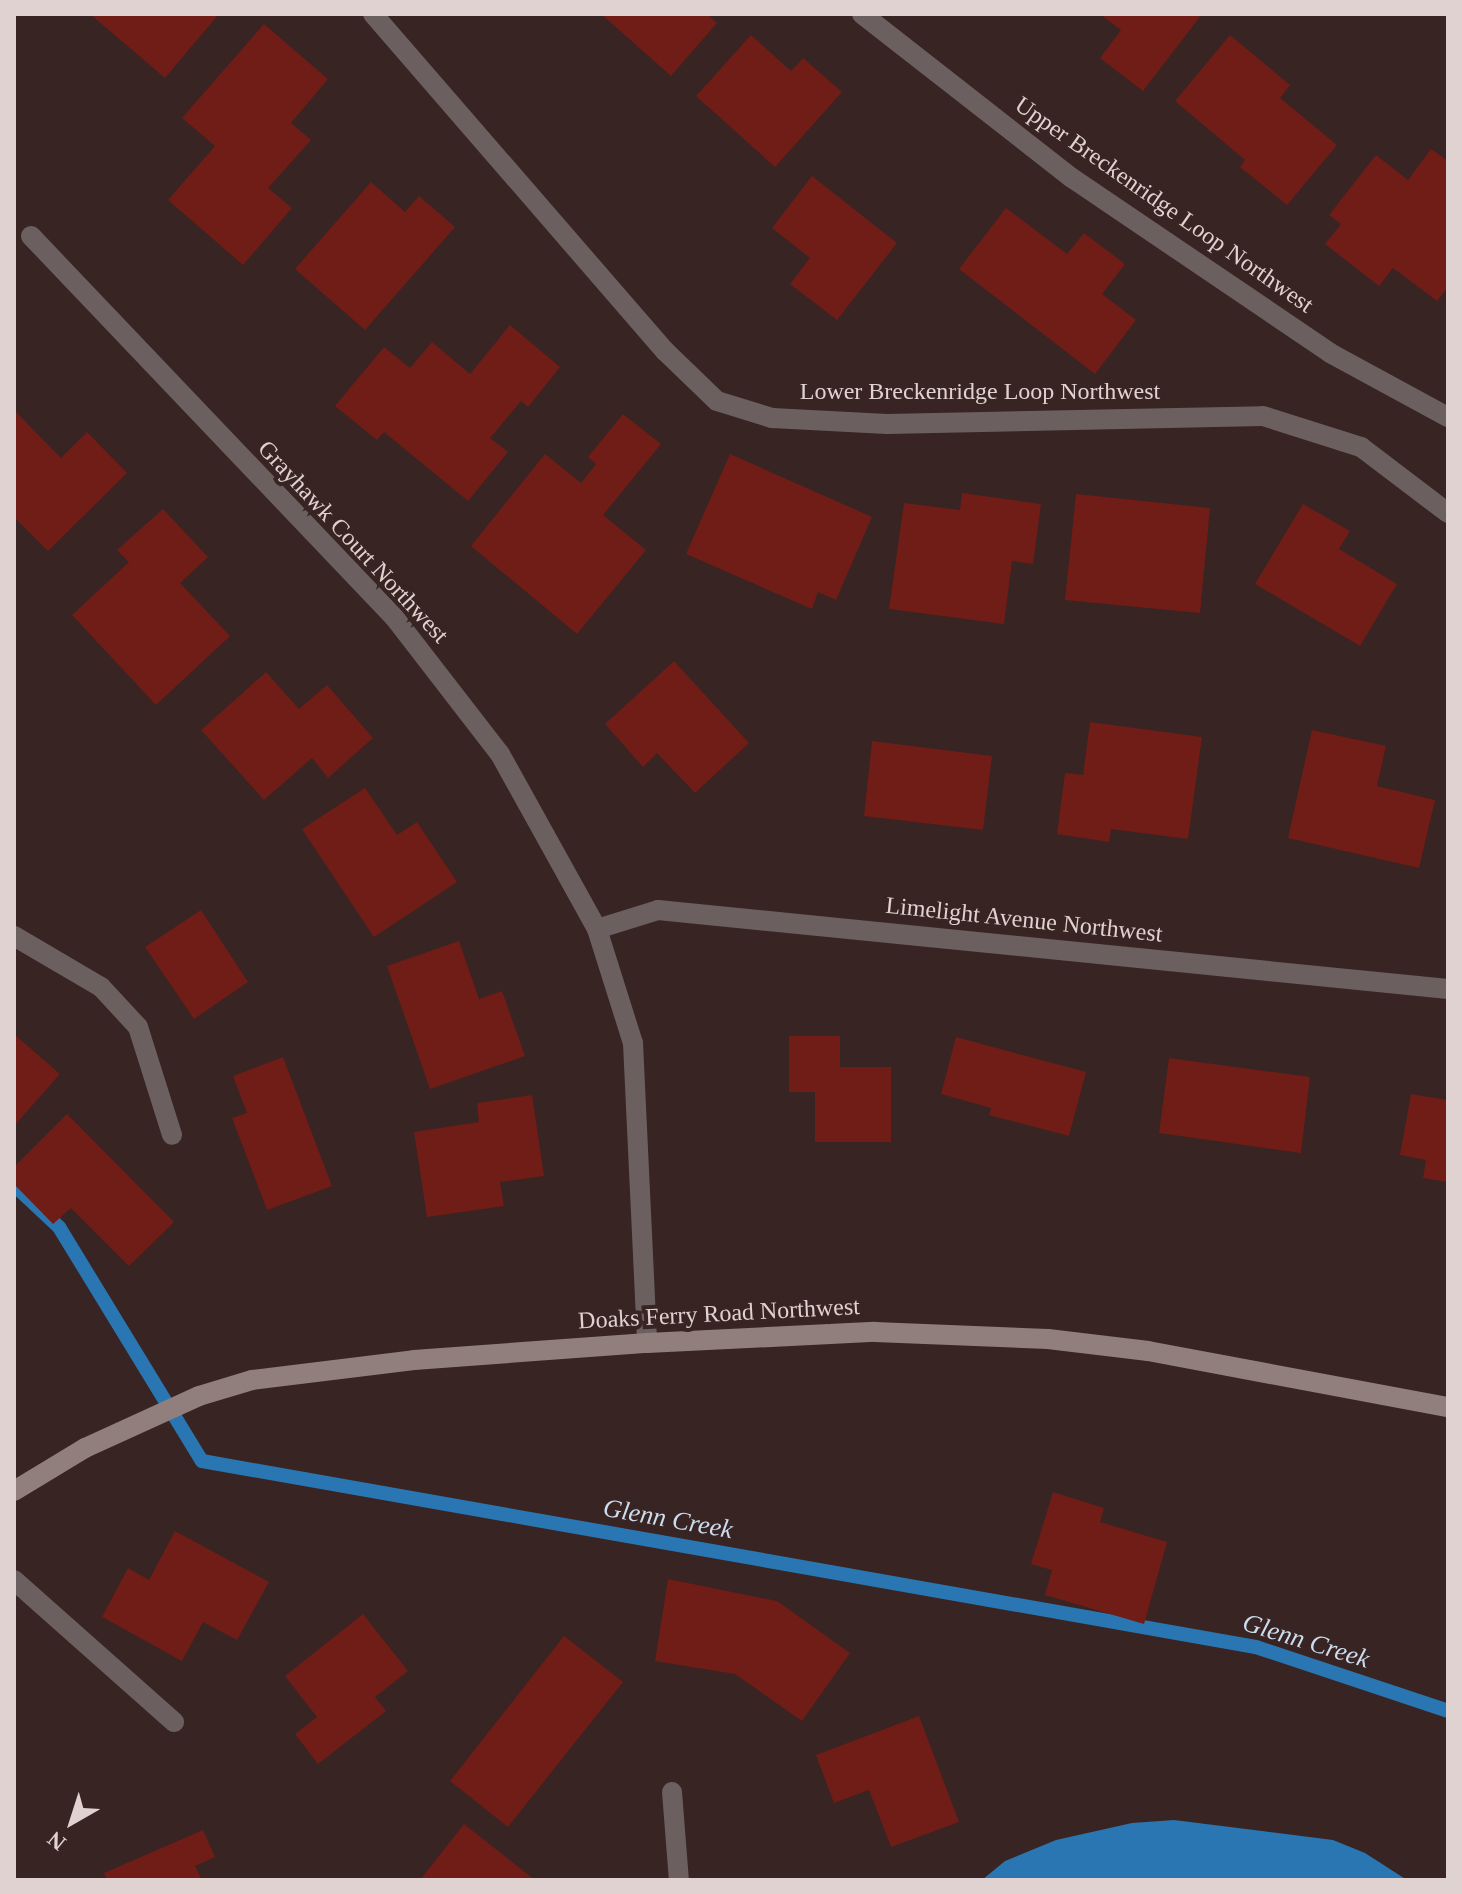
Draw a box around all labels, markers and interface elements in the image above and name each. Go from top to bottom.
street label: Upper Breckenridge Loop Northwest [1009,91,1319,319]
street label: Lower Breckenridge Loop Northwest [800,378,1160,406]
street label: Grayhawk Court Northwest [252,435,454,649]
street label: Limelight Avenue Northwest [884,891,1164,949]
street label: Doaks Ferry Road Northwest [577,1292,861,1336]
water label: Glenn Creek [601,1492,735,1546]
water label: Glenn Creek [1239,1607,1373,1675]
north arrow [32,1782,112,1862]
text: N [43,1826,71,1856]

